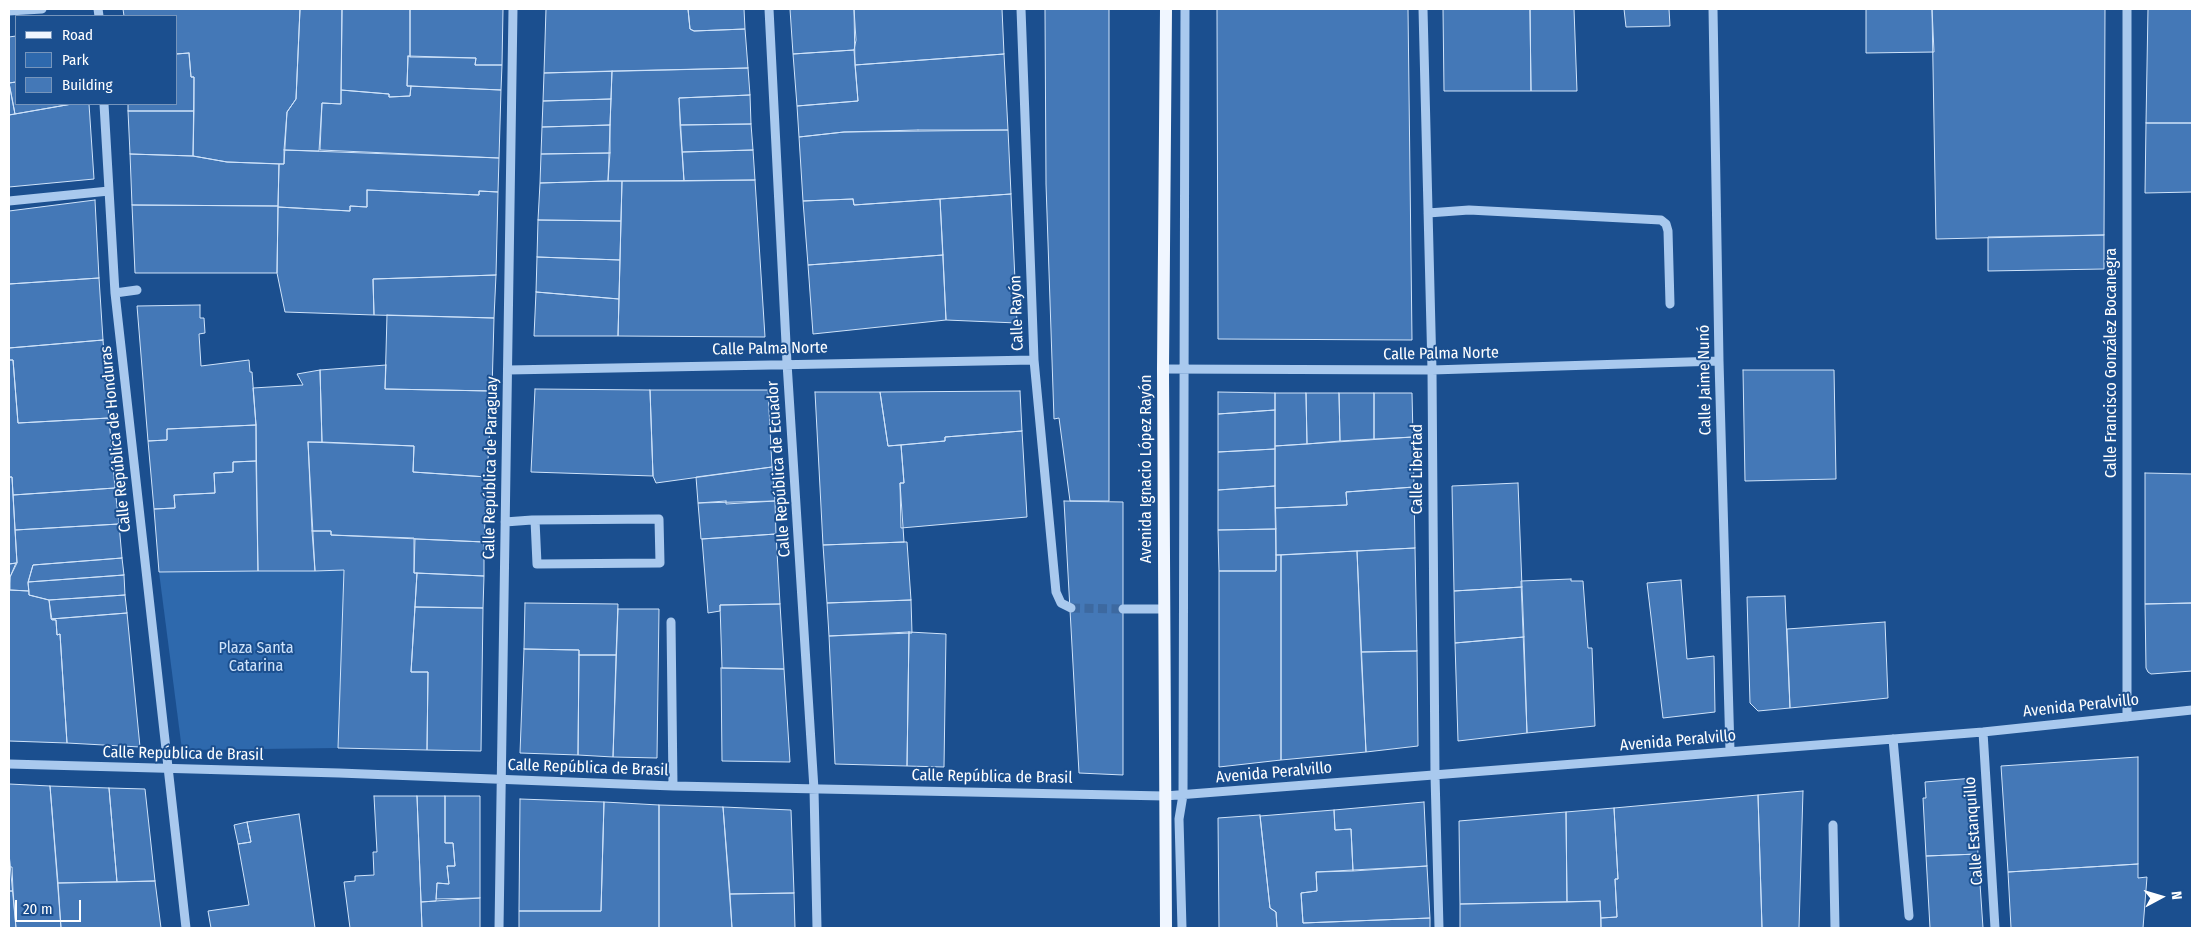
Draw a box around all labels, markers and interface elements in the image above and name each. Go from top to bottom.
legend [15,15,178,105]
text: Road [62,26,93,44]
text: Park [62,51,89,69]
text: Building [62,76,113,94]
street label: Calle Francisco González Bocanegra [2102,248,2122,478]
street label: Calle Rayón [1006,275,1028,351]
street label: Calle Jaime Nunó [1694,324,1716,436]
street label: Calle Palma Norte [712,338,828,360]
street label: Calle Palma Norte [1383,343,1499,365]
street label: Calle República de Honduras [97,345,135,533]
street label: Avenida Ignacio López Rayón [1137,375,1157,563]
street label: Calle República de Paraguay [480,376,502,560]
street label: Calle República de Ecuador [763,380,795,558]
street label: Calle Libertad [1408,424,1428,514]
park label: Plaza Santa Catarina [218,639,294,677]
street label: Avenida Peralvillo [2022,690,2140,722]
street label: Avenida Peralvillo [1619,726,1737,756]
street label: Calle República de Brasil [102,743,264,765]
street label: Calle República de Brasil [507,756,669,780]
street label: Avenida Peralvillo [1215,758,1333,788]
street label: Calle República de Brasil [911,766,1073,788]
street label: Calle Estanquillo [1961,776,1987,886]
north arrow [2136,872,2186,922]
scale bar [18,890,84,922]
text: N [2168,890,2185,900]
text: 20 m [23,900,53,918]

